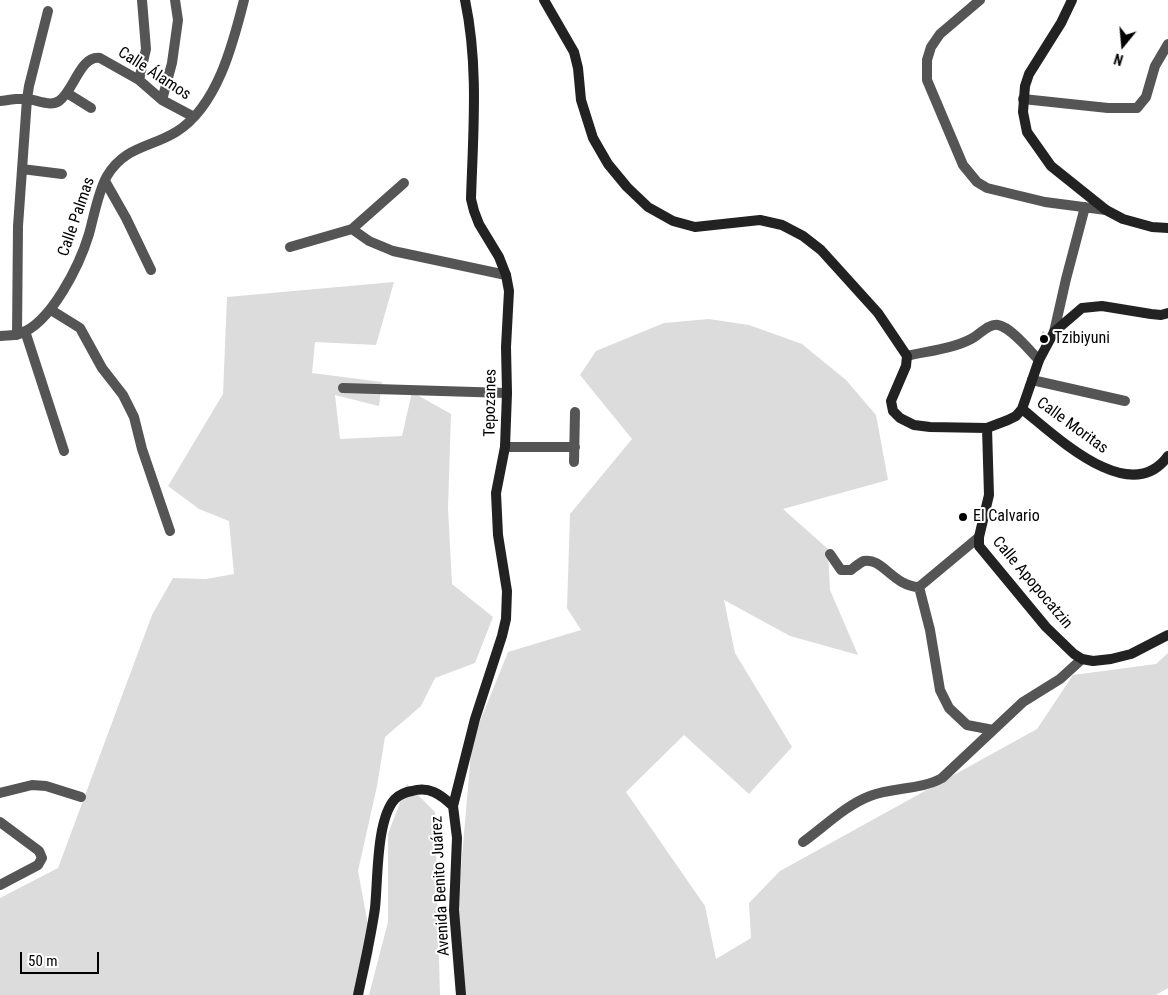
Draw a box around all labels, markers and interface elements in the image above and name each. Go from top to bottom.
north arrow [1098,20,1148,70]
street label: Calle Álamos [114,43,194,105]
text: N [1112,50,1125,68]
street label: Calle Palmas [55,175,99,259]
place label: Tzibiyuni [1054,329,1110,349]
marker: Tzibiyuni [1038,333,1050,345]
street label: Tepozanes [481,369,501,437]
street label: Calle Moritas [1033,394,1111,458]
place label: El Calvario [973,507,1040,527]
marker: El Calvario [957,511,969,523]
street label: Calle Apopocatzin [988,533,1076,633]
street label: Avenida Benito Juárez [428,816,454,956]
scale bar [22,942,101,974]
text: 50 m [28,952,58,970]

